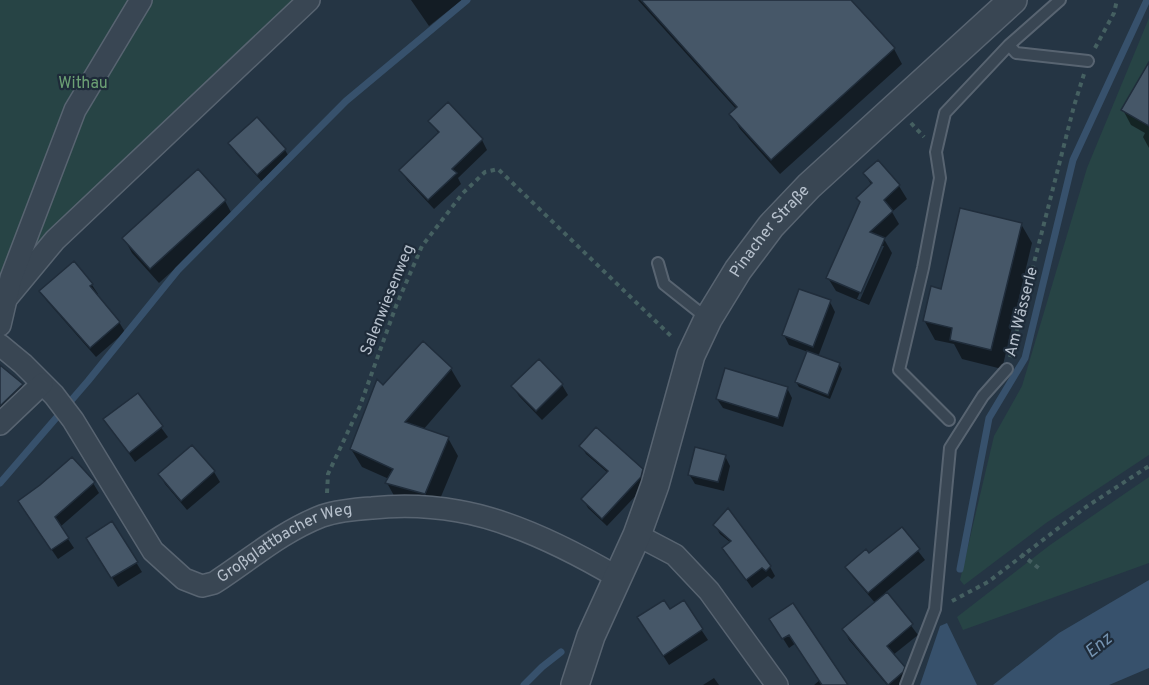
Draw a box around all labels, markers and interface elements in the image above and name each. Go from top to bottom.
park label: Withau [58,74,108,94]
street label: Pinacher Straße [726,181,814,281]
street label: Salenwiesenweg [357,242,419,358]
street label: Am Wässerle [1001,265,1043,359]
street label: Großglattbacher Weg [213,500,353,588]
water label: Enz [1081,627,1118,664]

